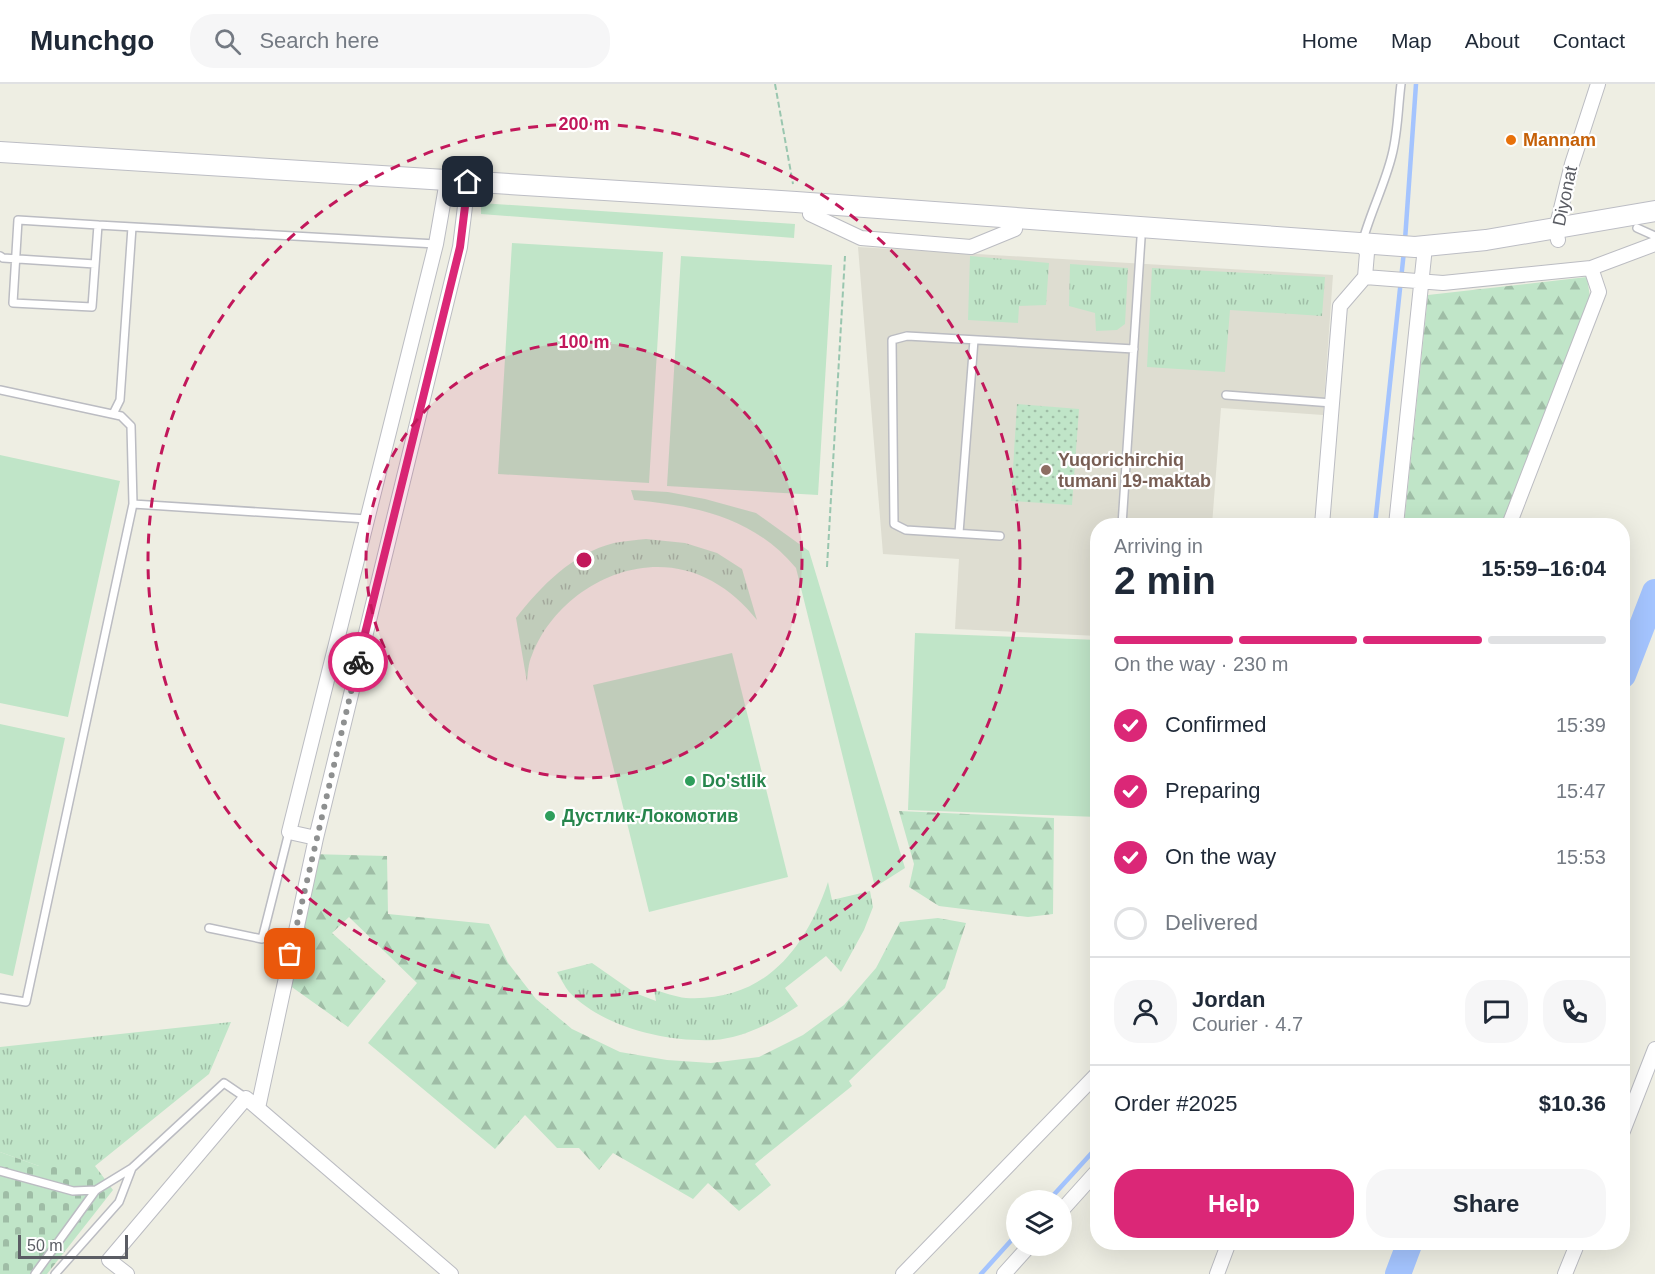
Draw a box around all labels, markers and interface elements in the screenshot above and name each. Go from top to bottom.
search box [190,14,610,68]
text: Munchgo [30,25,154,56]
icon: search [211,25,244,58]
text: Search here [259,28,379,53]
text: Home [1302,29,1358,52]
text: Map [1391,29,1432,52]
text: About [1465,29,1520,52]
text: Contact [1553,29,1625,52]
text: 200 m [558,114,610,134]
place label: Mannam [1523,130,1596,150]
marker: Mannam [1504,133,1518,147]
pin [442,156,493,207]
street label: Diyonat [1549,164,1581,228]
icon: home [451,165,484,198]
text: 100 m [558,332,610,352]
place label: Yuqorichirchiq tumani 19-maktab [1058,450,1211,491]
marker: Yuqorichirchiq tumani 19-maktab [1039,463,1053,477]
text: Arriving in [1114,535,1203,557]
centre of rings [574,550,594,570]
text: 15:59–16:04 [1481,556,1606,581]
text: 2 min [1114,559,1216,602]
courier [328,632,388,692]
icon: bike [342,646,375,679]
text: On the way · 230 m [1114,653,1289,675]
icon: check [1114,709,1147,742]
text: Confirmed [1165,712,1266,737]
text: 15:39 [1556,714,1606,736]
place label: Do'stlik [702,771,767,791]
marker: Do'stlik [683,774,697,788]
icon: check [1114,775,1147,808]
text: Preparing [1165,778,1260,803]
text: 15:47 [1556,780,1606,802]
place label: Дустлик-Локомотив [562,806,738,826]
marker: Дустлик-Локомотив [543,809,557,823]
icon: check [1114,841,1147,874]
text: On the way [1165,844,1276,869]
text: 15:53 [1556,846,1606,868]
text: Delivered [1165,910,1258,935]
pin [264,928,315,979]
icon: bag [273,937,306,970]
button: person [1114,980,1177,1043]
button: chat [1465,980,1528,1043]
button: phone [1543,980,1606,1043]
text: Jordan [1192,987,1265,1012]
text: Courier · 4.7 [1192,1013,1303,1035]
text: Order #2025 [1114,1091,1238,1116]
text: $10.36 [1539,1091,1606,1116]
button: Help [1114,1169,1354,1238]
button: Share [1366,1169,1606,1238]
map controls [1006,1190,1072,1256]
button: layers [1006,1190,1072,1256]
scale bar [18,1232,128,1260]
text: 50 m [27,1237,63,1254]

